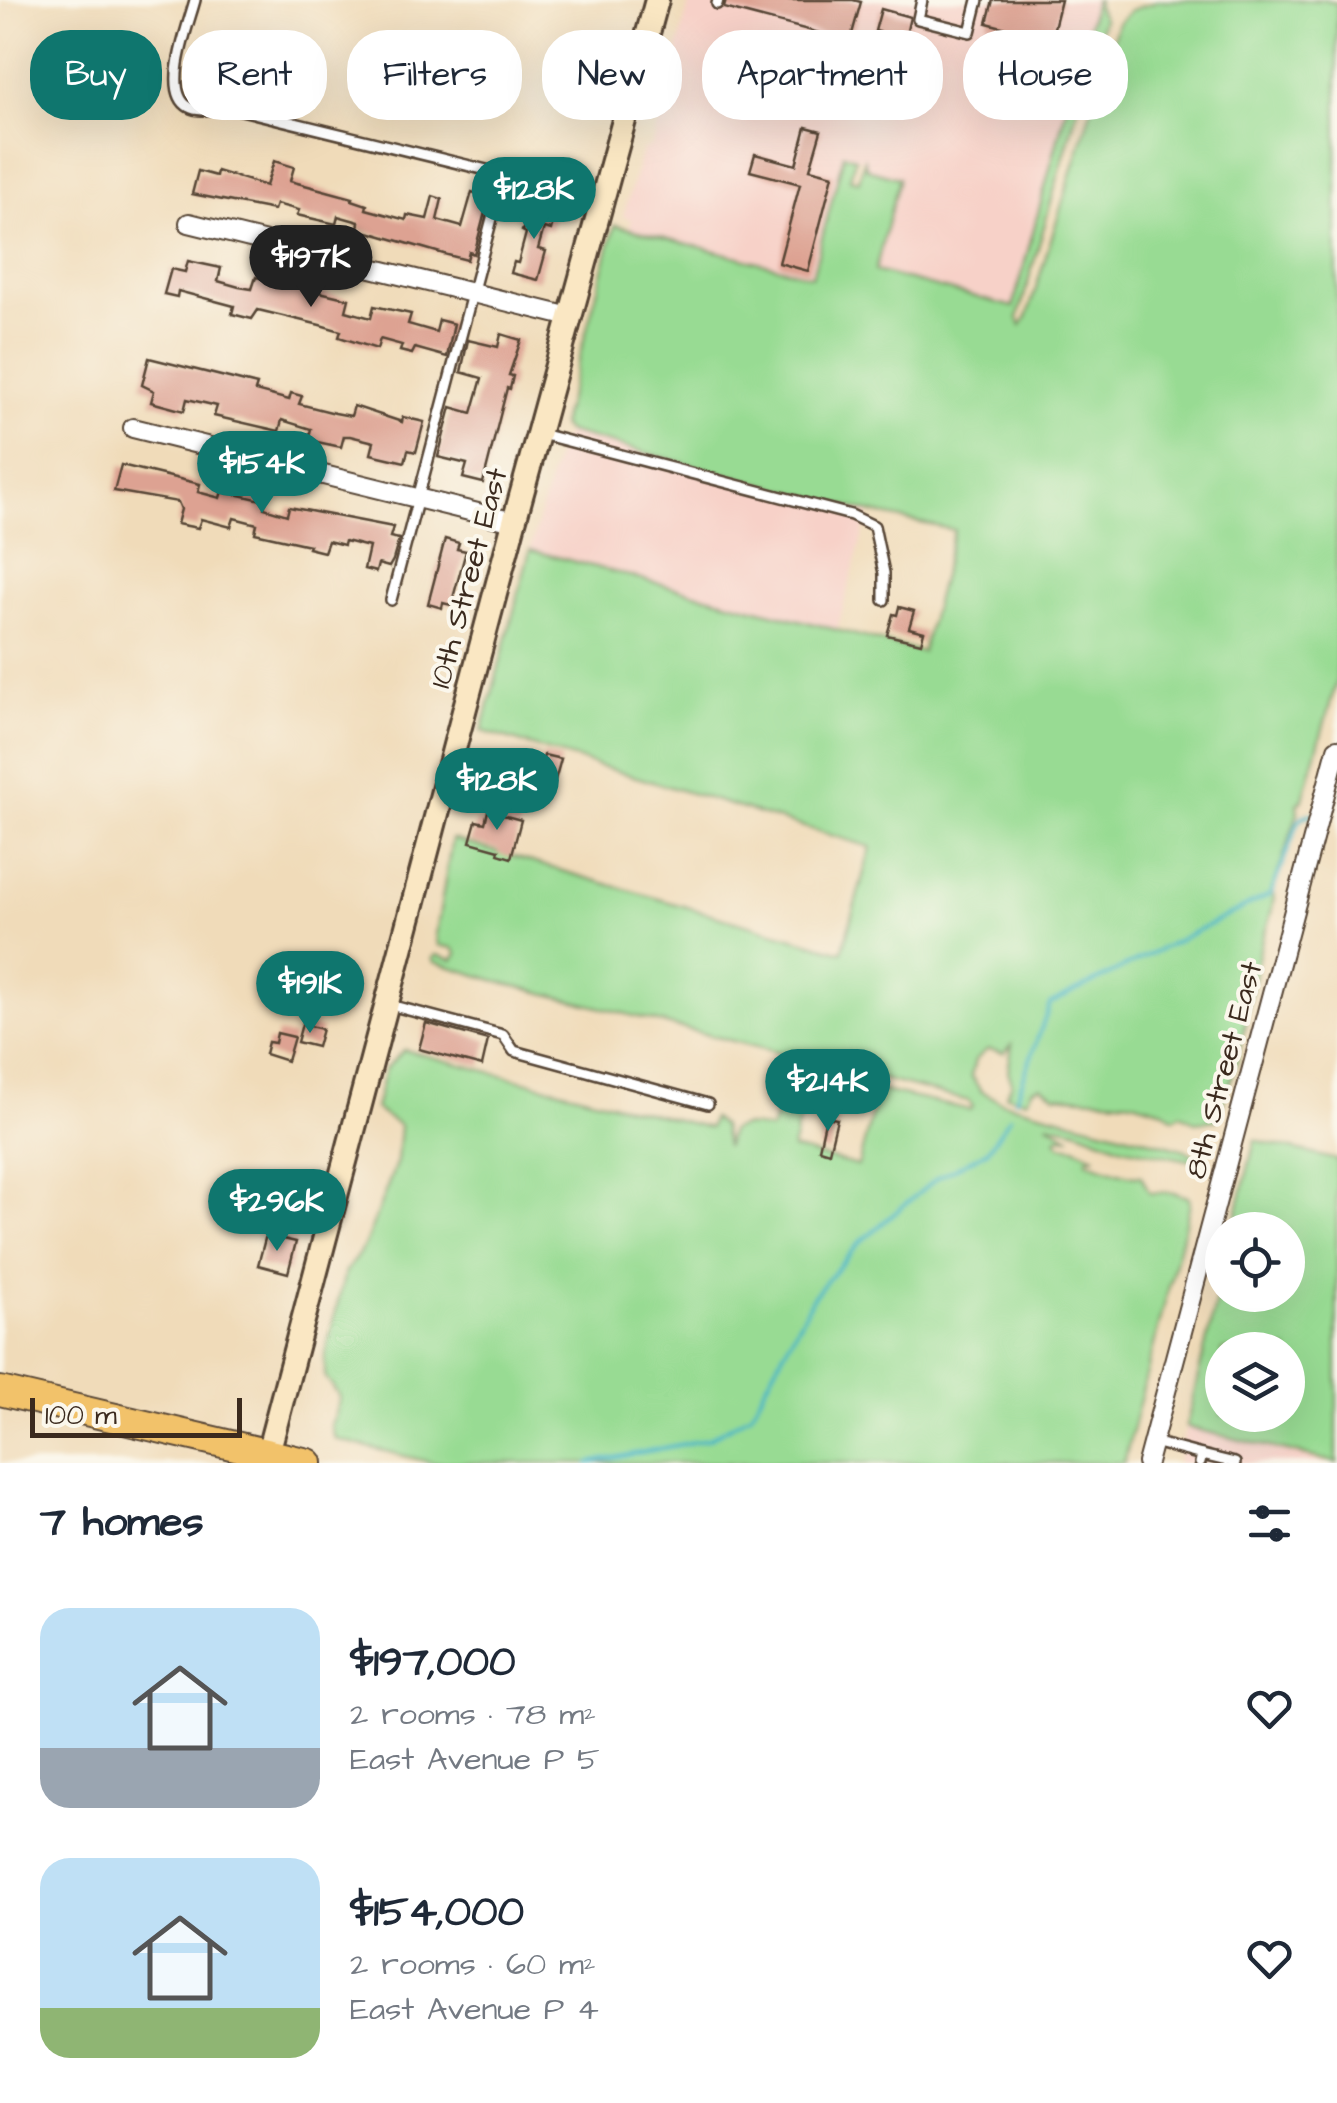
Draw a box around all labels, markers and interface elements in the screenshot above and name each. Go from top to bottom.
chip: Buy [30,30,162,120]
chip: Rent [182,30,327,120]
chip: Filters [347,30,522,120]
chip: New [542,30,682,120]
chip: Apartment [702,30,943,120]
chip: House [963,30,1128,120]
pin: $128K [464,157,604,242]
text: $128K [494,167,574,212]
pin: $197K [241,225,381,310]
text: $197K [271,235,351,280]
pin: $154K [192,431,332,516]
text: $154K [219,441,305,486]
street label: 10th Street East [419,463,519,693]
pin: $128K [427,748,567,833]
text: $128K [457,758,537,803]
pin: $191K [240,951,380,1036]
street label: 8th Street East [1175,957,1273,1183]
text: $191K [278,961,342,1006]
pin: $214K [758,1049,898,1134]
text: $214K [787,1059,869,1104]
pin: $296K [207,1169,347,1254]
text: $296K [230,1179,324,1224]
map controls [1205,1212,1305,1432]
button: locate [1205,1212,1305,1312]
button: layers [1205,1332,1305,1432]
scale bar [30,1393,242,1438]
text: 100 m [45,1396,117,1435]
text: 7 homes [40,1494,204,1552]
icon: filters [1242,1496,1297,1551]
text: $197,000 [350,1634,515,1692]
icon: home [120,1648,240,1768]
icon: heart [1242,1681,1297,1736]
text: 2 rooms · 78 m² [350,1692,596,1737]
text: East Avenue P 5 [350,1737,600,1782]
text: $154,000 [350,1884,524,1942]
icon: home [120,1898,240,2018]
icon: heart [1242,1931,1297,1986]
text: 2 rooms · 60 m² [350,1942,596,1987]
text: East Avenue P 4 [350,1987,599,2032]

